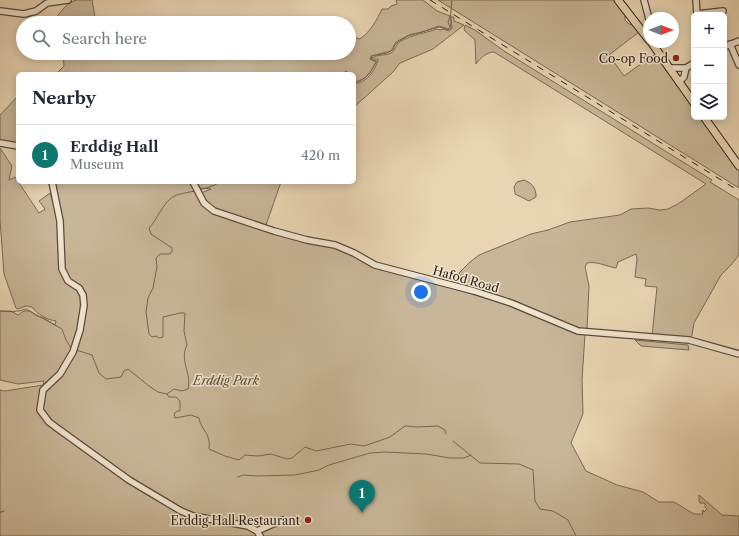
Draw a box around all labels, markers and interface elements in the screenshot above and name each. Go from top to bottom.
north arrow [643,12,679,48]
map controls [691,12,727,120]
button: + [691,12,727,48]
search box [16,16,356,60]
icon: search [30,27,52,49]
text: Search here [62,29,147,48]
button: − [691,48,727,84]
place label: Co-op Food [599,51,669,66]
marker: Co-op Food [671,53,681,63]
button: layers [691,84,727,120]
text: Nearby [32,88,96,108]
text: Erddig Hall [70,137,159,156]
text: 1 [42,147,48,163]
text: 420 m [301,147,340,163]
text: Museum [70,156,124,172]
street label: Hafod Road [431,262,502,296]
your location [411,282,431,302]
park label: Erddig Park [192,373,260,388]
pin: 1 [349,480,375,513]
place label: Erddig Hall Restaurant [171,513,301,528]
marker: Erddig Hall Restaurant [303,515,313,525]

